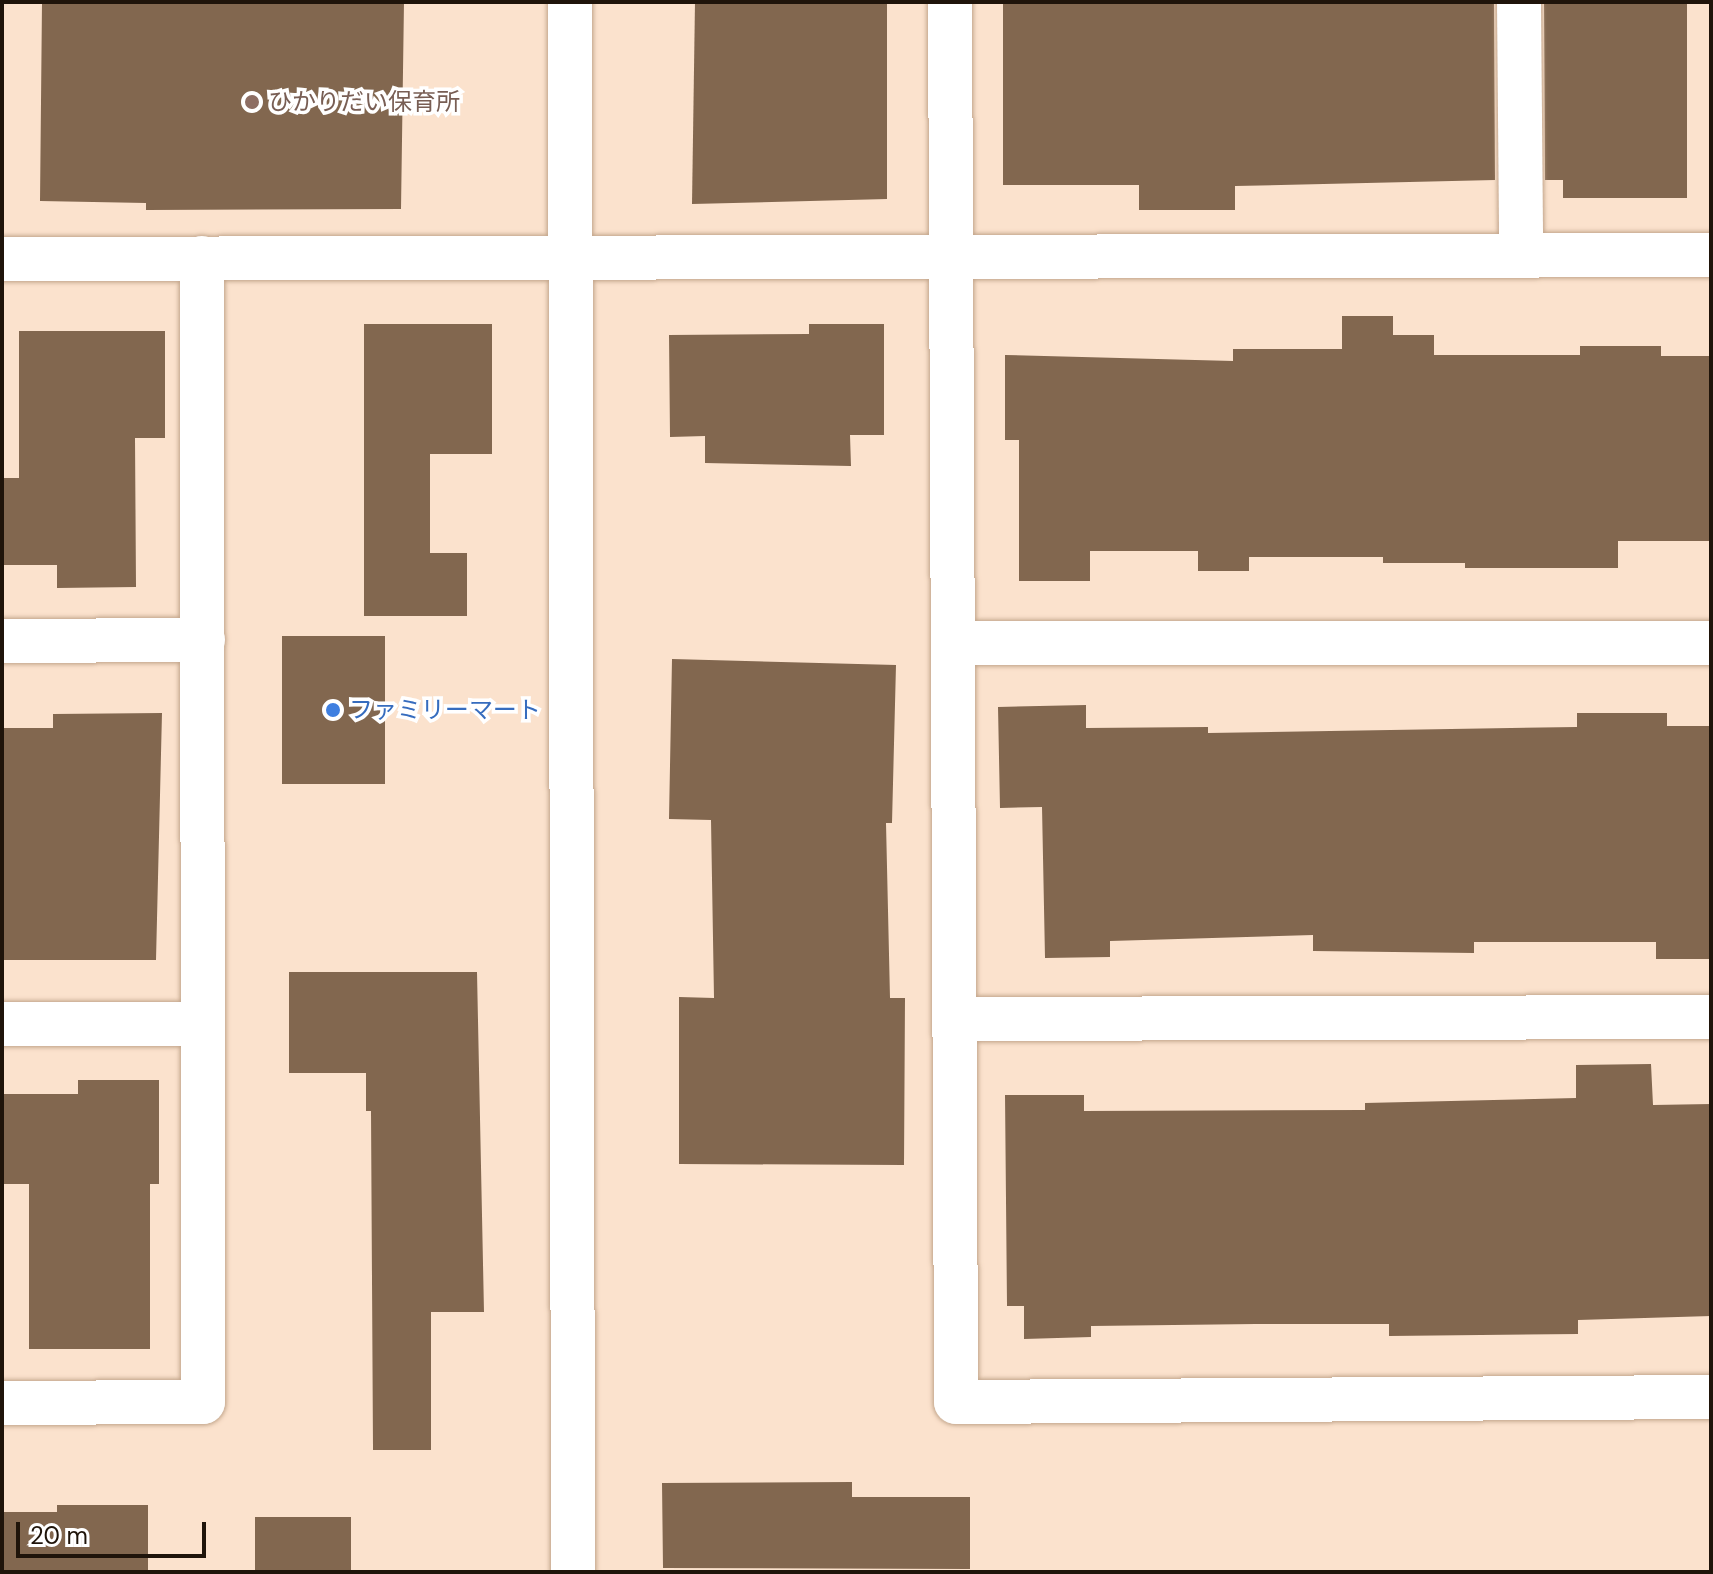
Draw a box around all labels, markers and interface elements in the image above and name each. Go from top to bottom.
place label: ひかりだい保育所 [268,88,460,116]
marker: ひかりだい保育所 [243,93,261,111]
place label: ファミリーマート [349,696,541,724]
marker: ファミリーマート [324,701,342,719]
scale bar [20,1506,210,1556]
text: 20 m [30,1520,88,1551]

